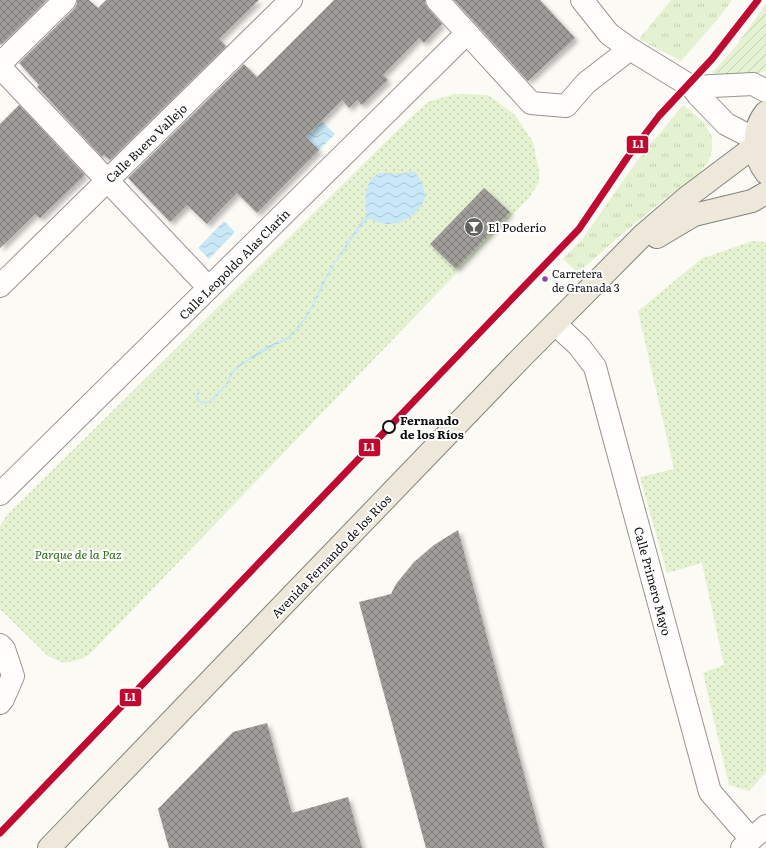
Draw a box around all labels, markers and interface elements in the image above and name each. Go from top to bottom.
street label: Calle Buero Vallejo [101,99,191,187]
line badge: L1 [626,135,649,154]
text: L1 [632,135,644,151]
street label: Calle Leopoldo Alas Clarín [175,205,293,323]
bar icon: El Poderío [463,216,485,238]
place label: El Poderío [488,218,546,236]
place label: Carretera de Granada 3 [552,265,620,295]
marker: Carretera de Granada 3 [540,274,550,284]
place label: Fernando de los Ríos [400,411,464,443]
marker: Fernando de los Ríos [382,420,396,434]
line badge: L1 [358,438,381,457]
text: L1 [363,438,375,454]
street label: Avenida Fernando de los Ríos [267,490,395,622]
street label: Calle Primero Mayo [630,525,676,637]
park label: Parque de la Paz [35,545,122,563]
line badge: L1 [119,688,142,707]
text: L1 [124,688,136,704]

